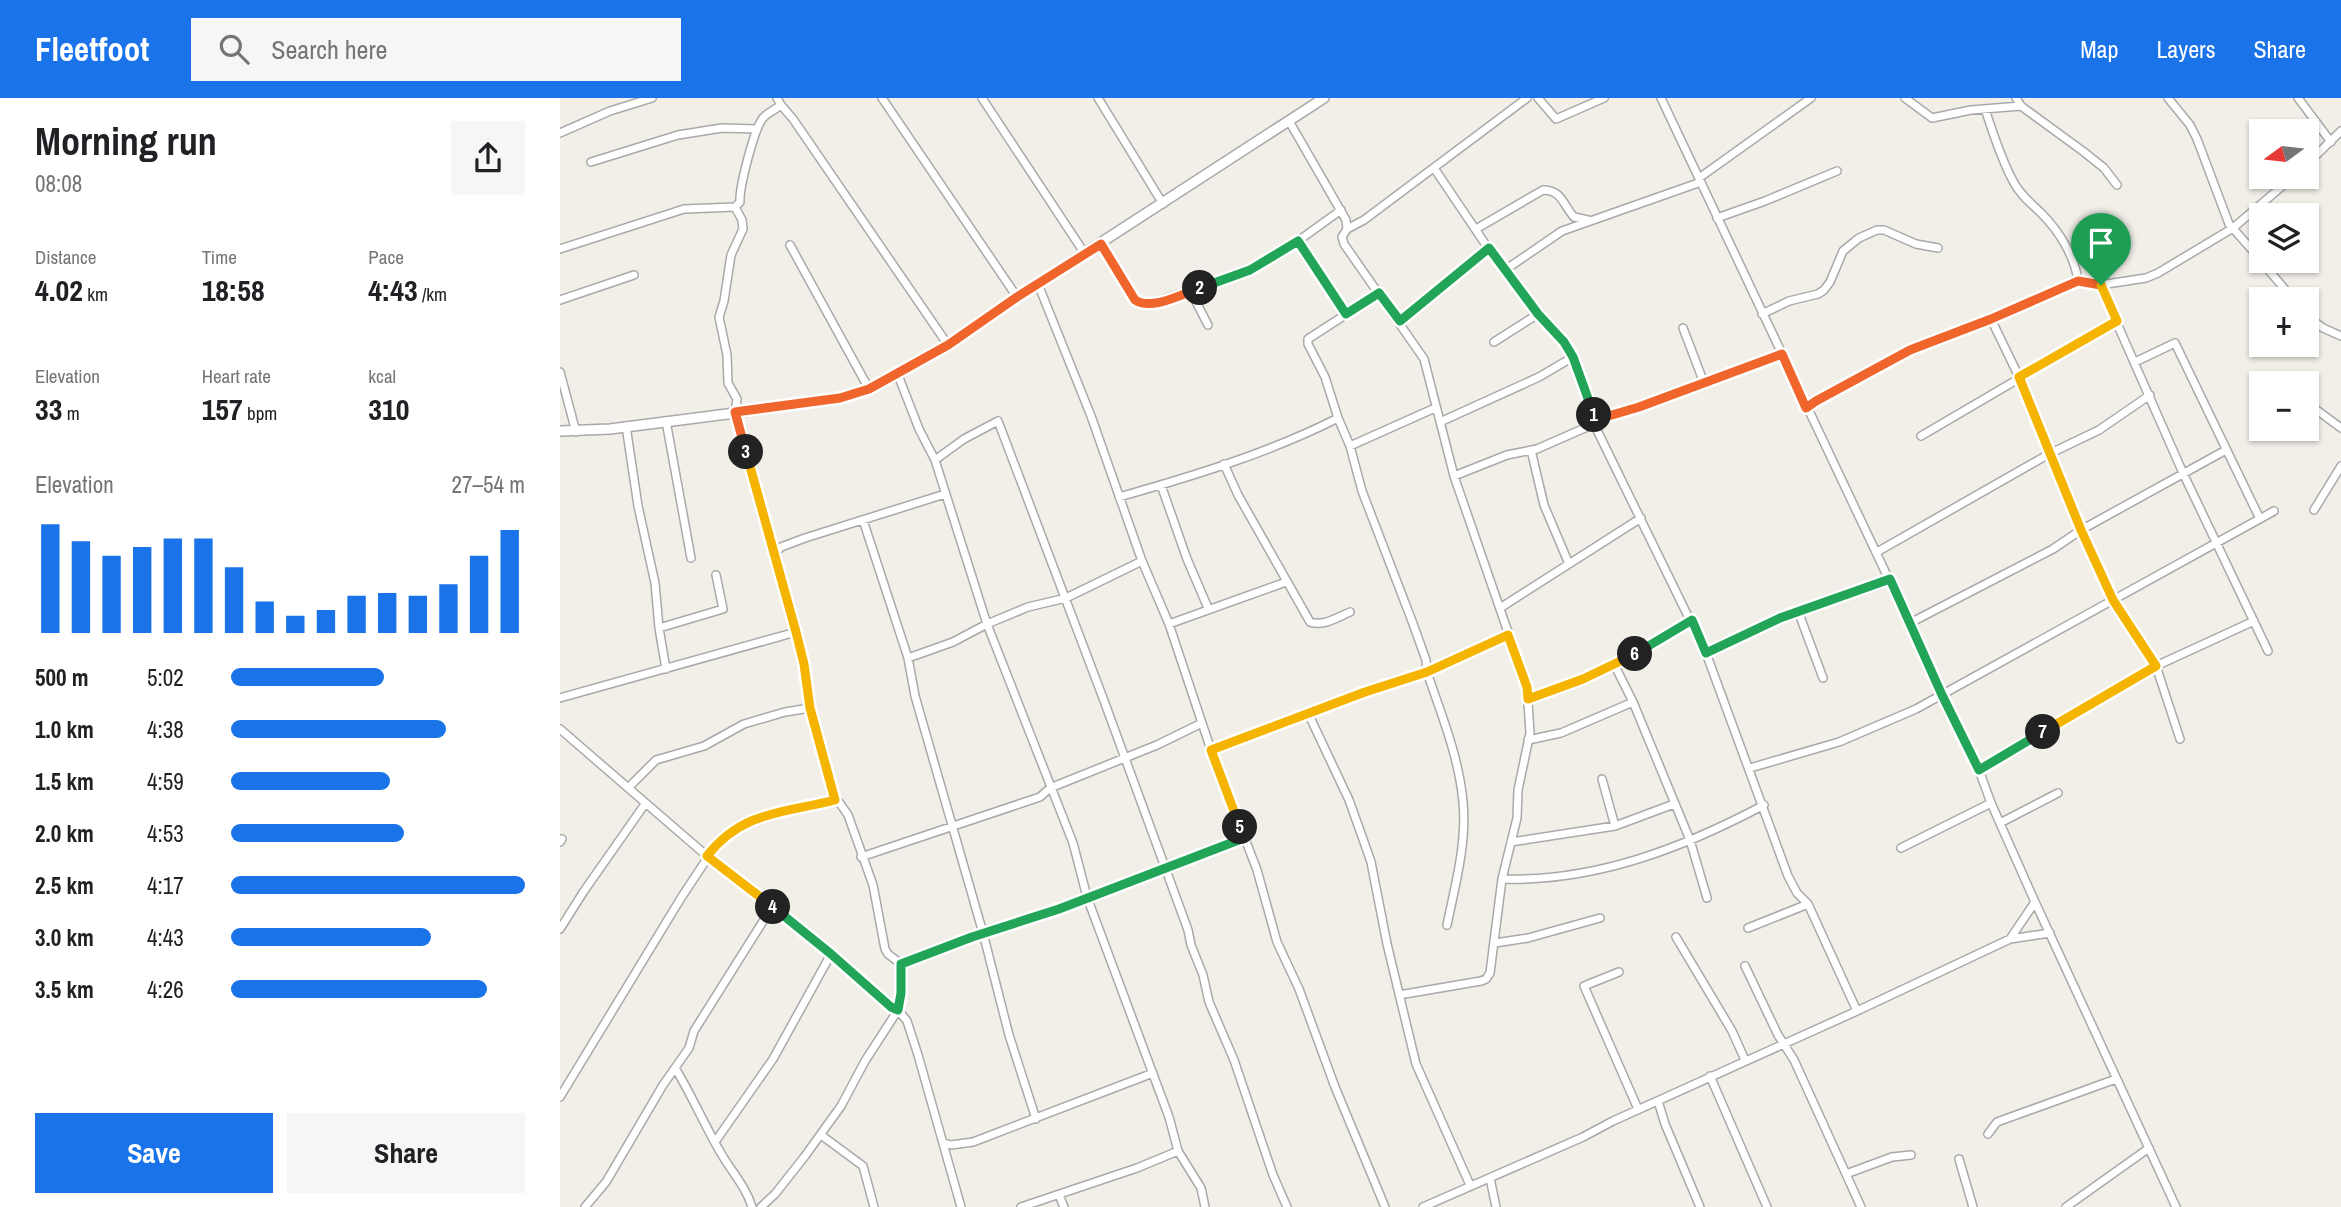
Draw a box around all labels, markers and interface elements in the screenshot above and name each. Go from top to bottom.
search box [191,18,681,81]
text: Fleetfoot [35,27,149,71]
icon: search [215,30,253,68]
text: Search here [271,32,387,67]
text: Map [2080,33,2118,65]
text: Layers [2156,33,2215,65]
text: Share [2253,33,2306,65]
text: Morning run [35,116,217,167]
north arrow [2249,119,2319,189]
map controls [2249,119,2319,441]
button: share [451,121,525,195]
text: 08:08 [35,168,82,199]
button: layers [2249,203,2319,273]
pin [2071,213,2131,285]
icon: arrive [2082,224,2120,262]
text: Distance [35,244,96,270]
text: Time [202,244,237,270]
text: Pace [368,244,404,270]
text: 4.02 [35,270,83,310]
text: 18:58 [202,270,265,310]
text: 4:43 [368,270,418,310]
pin: 2 [1182,270,1218,306]
text: 2 [1195,274,1204,300]
text: km [83,281,108,307]
text: /km [418,281,447,307]
button: + [2249,287,2319,357]
text: Elevation [35,363,100,389]
text: Heart rate [202,363,271,389]
text: kcal [368,363,396,389]
button: − [2249,371,2319,441]
text: 33 [35,389,62,429]
text: 157 [202,389,243,429]
text: 310 [368,389,409,429]
pin: 1 [1576,398,1612,432]
text: m [62,400,80,426]
text: bpm [243,400,277,426]
text: 1 [1589,401,1598,427]
pin: 3 [728,434,764,470]
text: 3 [741,438,750,464]
text: Elevation [35,469,114,500]
text: 27–54 m [452,469,525,500]
pin: 6 [1618,636,1652,672]
text: 6 [1630,640,1639,666]
text: 500 m [35,662,88,693]
text: 5:02 [147,662,184,693]
text: 1.0 km [35,714,94,745]
text: 4:38 [147,714,184,745]
pin: 7 [2026,714,2060,750]
text: 7 [2038,718,2047,744]
text: 1.5 km [35,766,94,797]
text: 4:59 [147,766,184,797]
pin: 5 [1222,810,1258,844]
text: 5 [1235,813,1244,839]
text: 2.0 km [35,818,94,849]
text: 4:53 [147,818,184,849]
text: 2.5 km [35,870,94,901]
text: 4:17 [147,870,184,901]
pin: 4 [756,890,790,924]
text: 4 [768,893,777,919]
text: 3.0 km [35,922,94,953]
text: 4:43 [147,922,184,953]
text: 3.5 km [35,974,94,1005]
text: 4:26 [147,974,184,1005]
button: Save [35,1113,273,1193]
button: Share [287,1113,525,1193]

